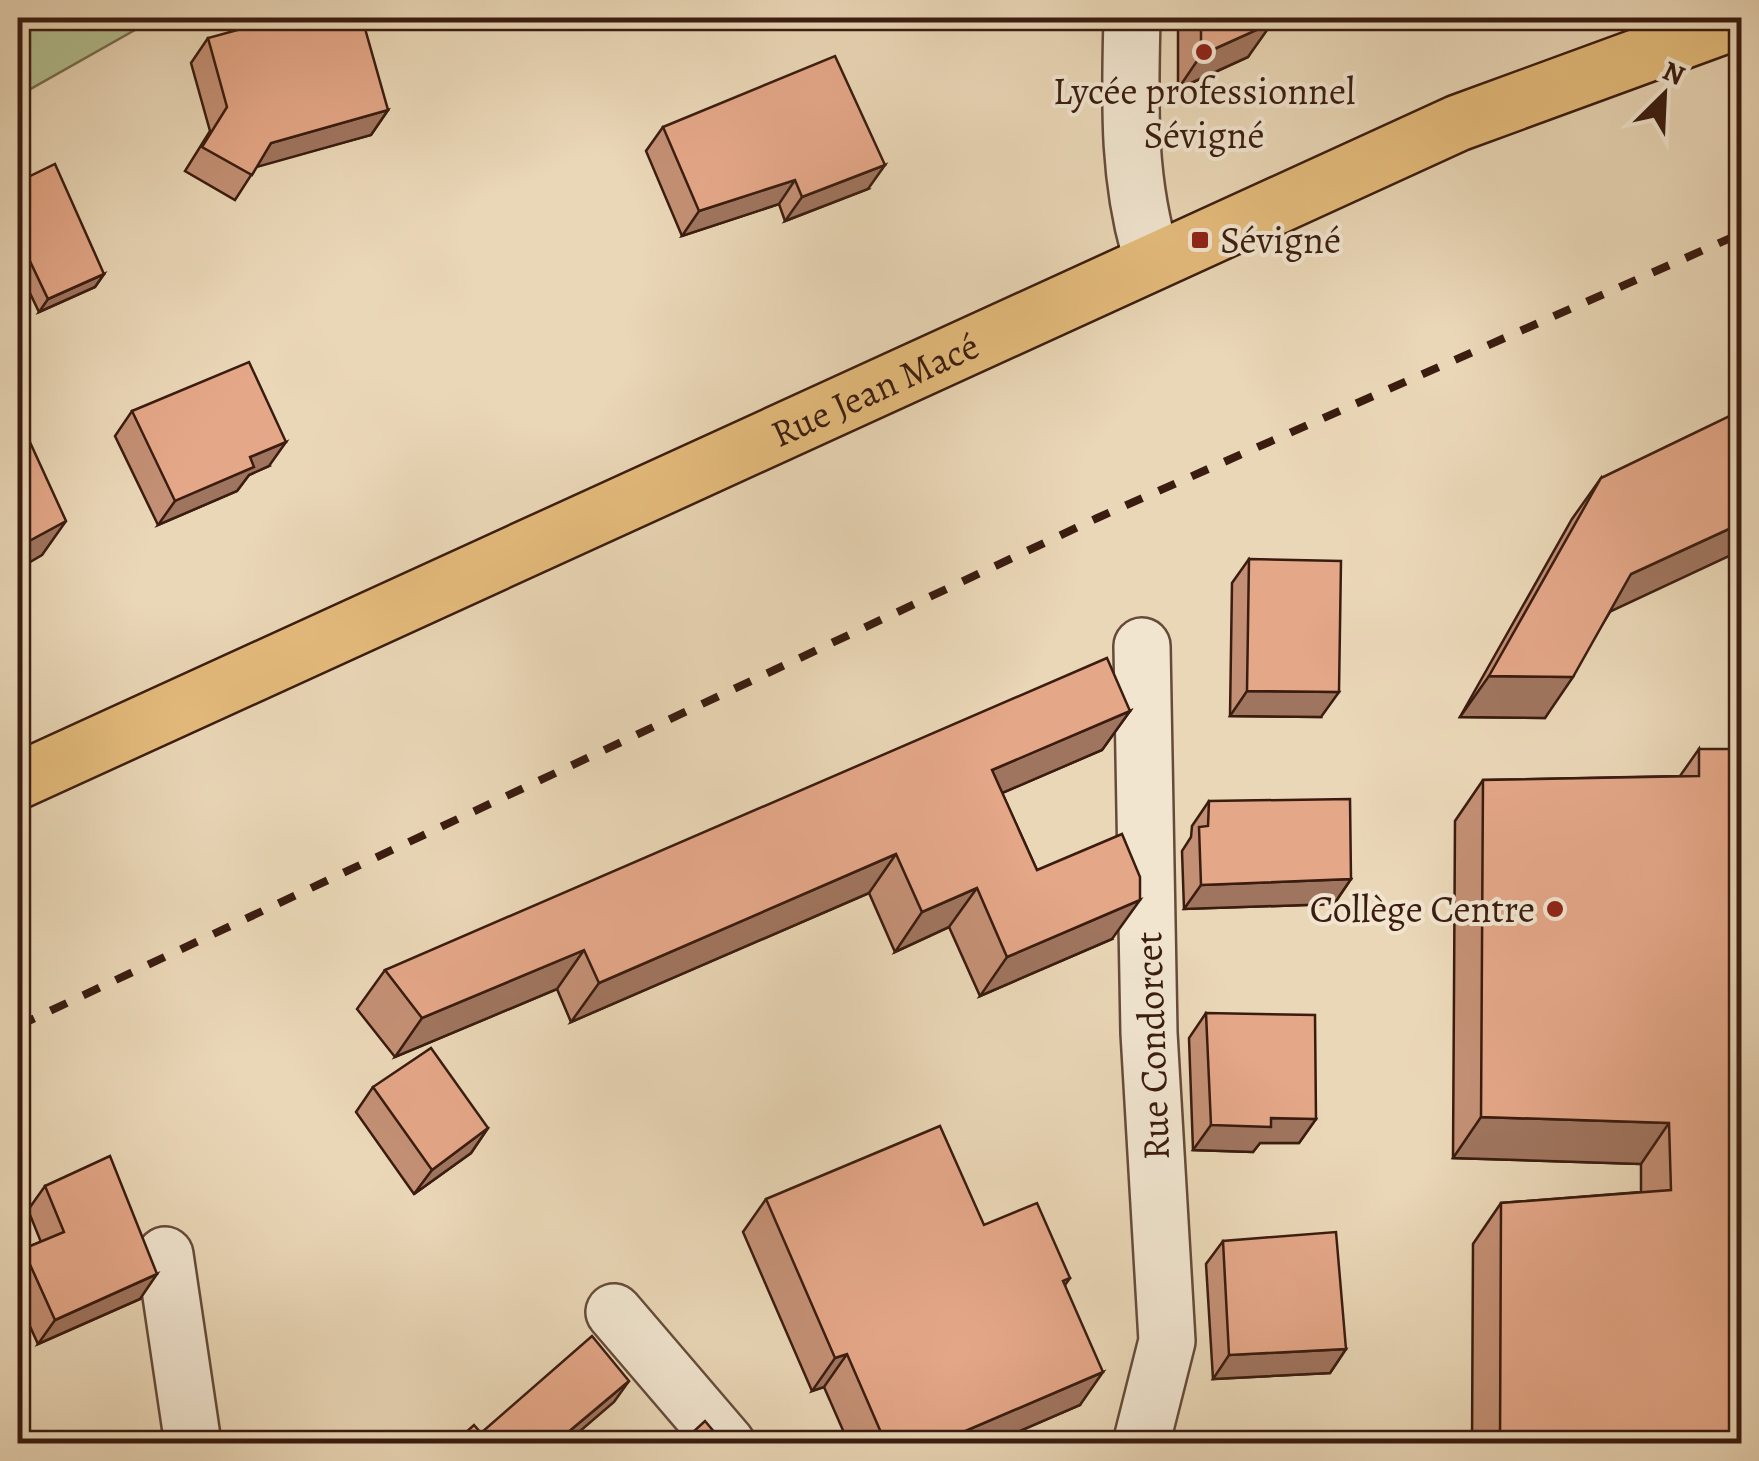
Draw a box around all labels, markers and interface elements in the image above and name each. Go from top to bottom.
marker: Lycée professionnel Sévigné [1193,41,1215,63]
north arrow [1614,45,1714,145]
text: N [1657,52,1691,95]
place label: Lycée professionnel Sévigné [1053,65,1355,161]
place label: Sévigné [1220,214,1341,266]
marker: Sévigné [1189,229,1211,251]
street label: Rue Jean Macé [762,319,987,460]
place label: Collège Centre [1310,883,1535,935]
marker: Collège Centre [1544,898,1566,920]
street label: Rue Condorcet [1122,931,1182,1161]

